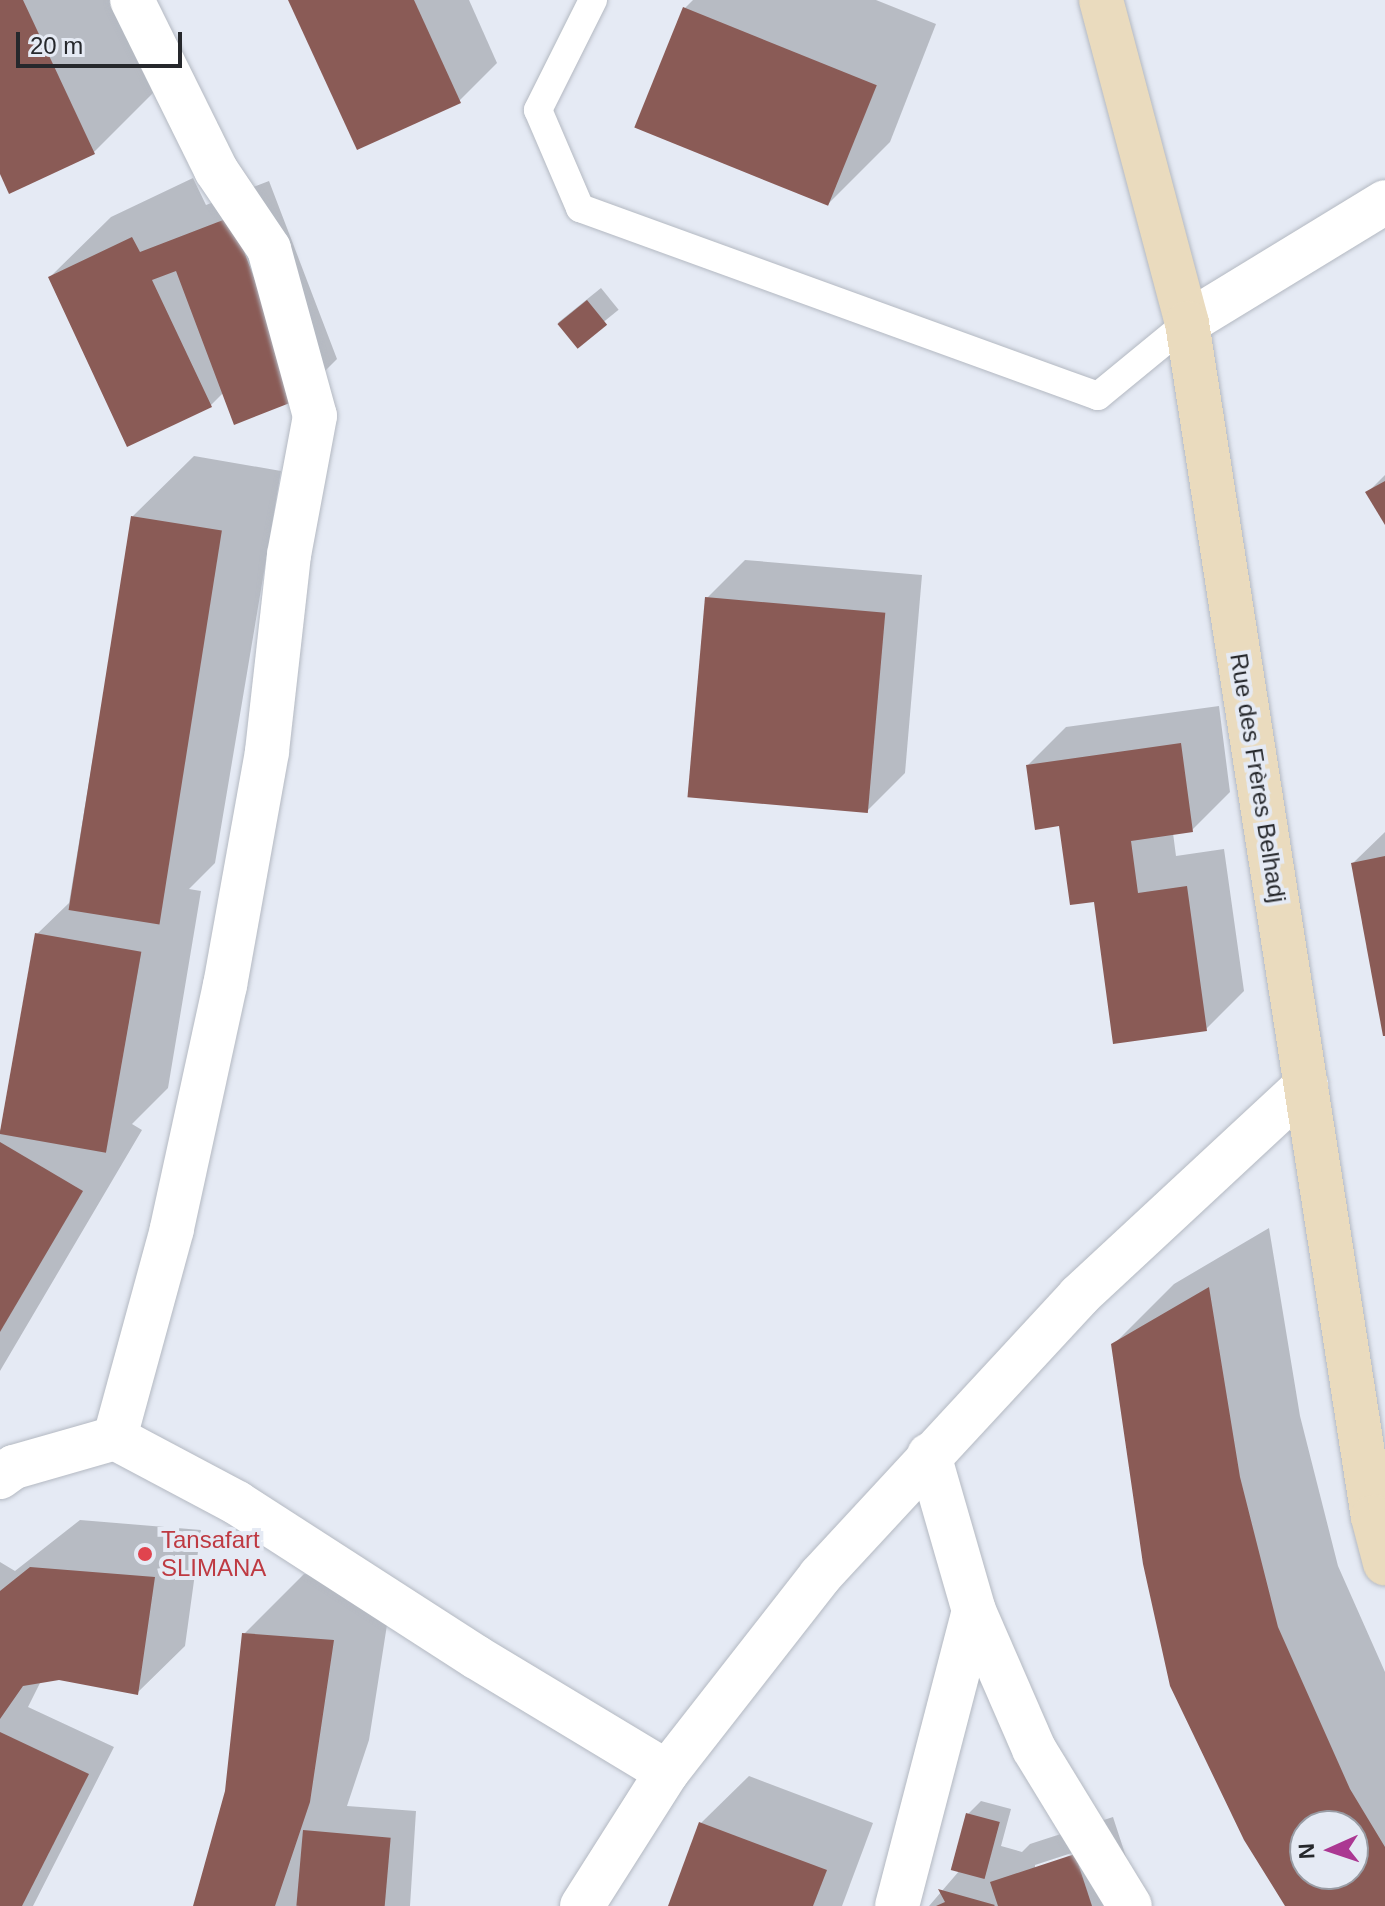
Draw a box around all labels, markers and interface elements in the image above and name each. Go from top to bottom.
scale bar [20,16,186,66]
text: 20 m [30,32,83,59]
street label: Rue des Frères Belhadj [1224,651,1292,905]
place label: Tansafart SLIMANA [161,1526,266,1582]
marker: Tansafart SLIMANA [136,1545,154,1563]
north arrow [1289,1810,1369,1890]
text: N [1294,1843,1319,1860]

